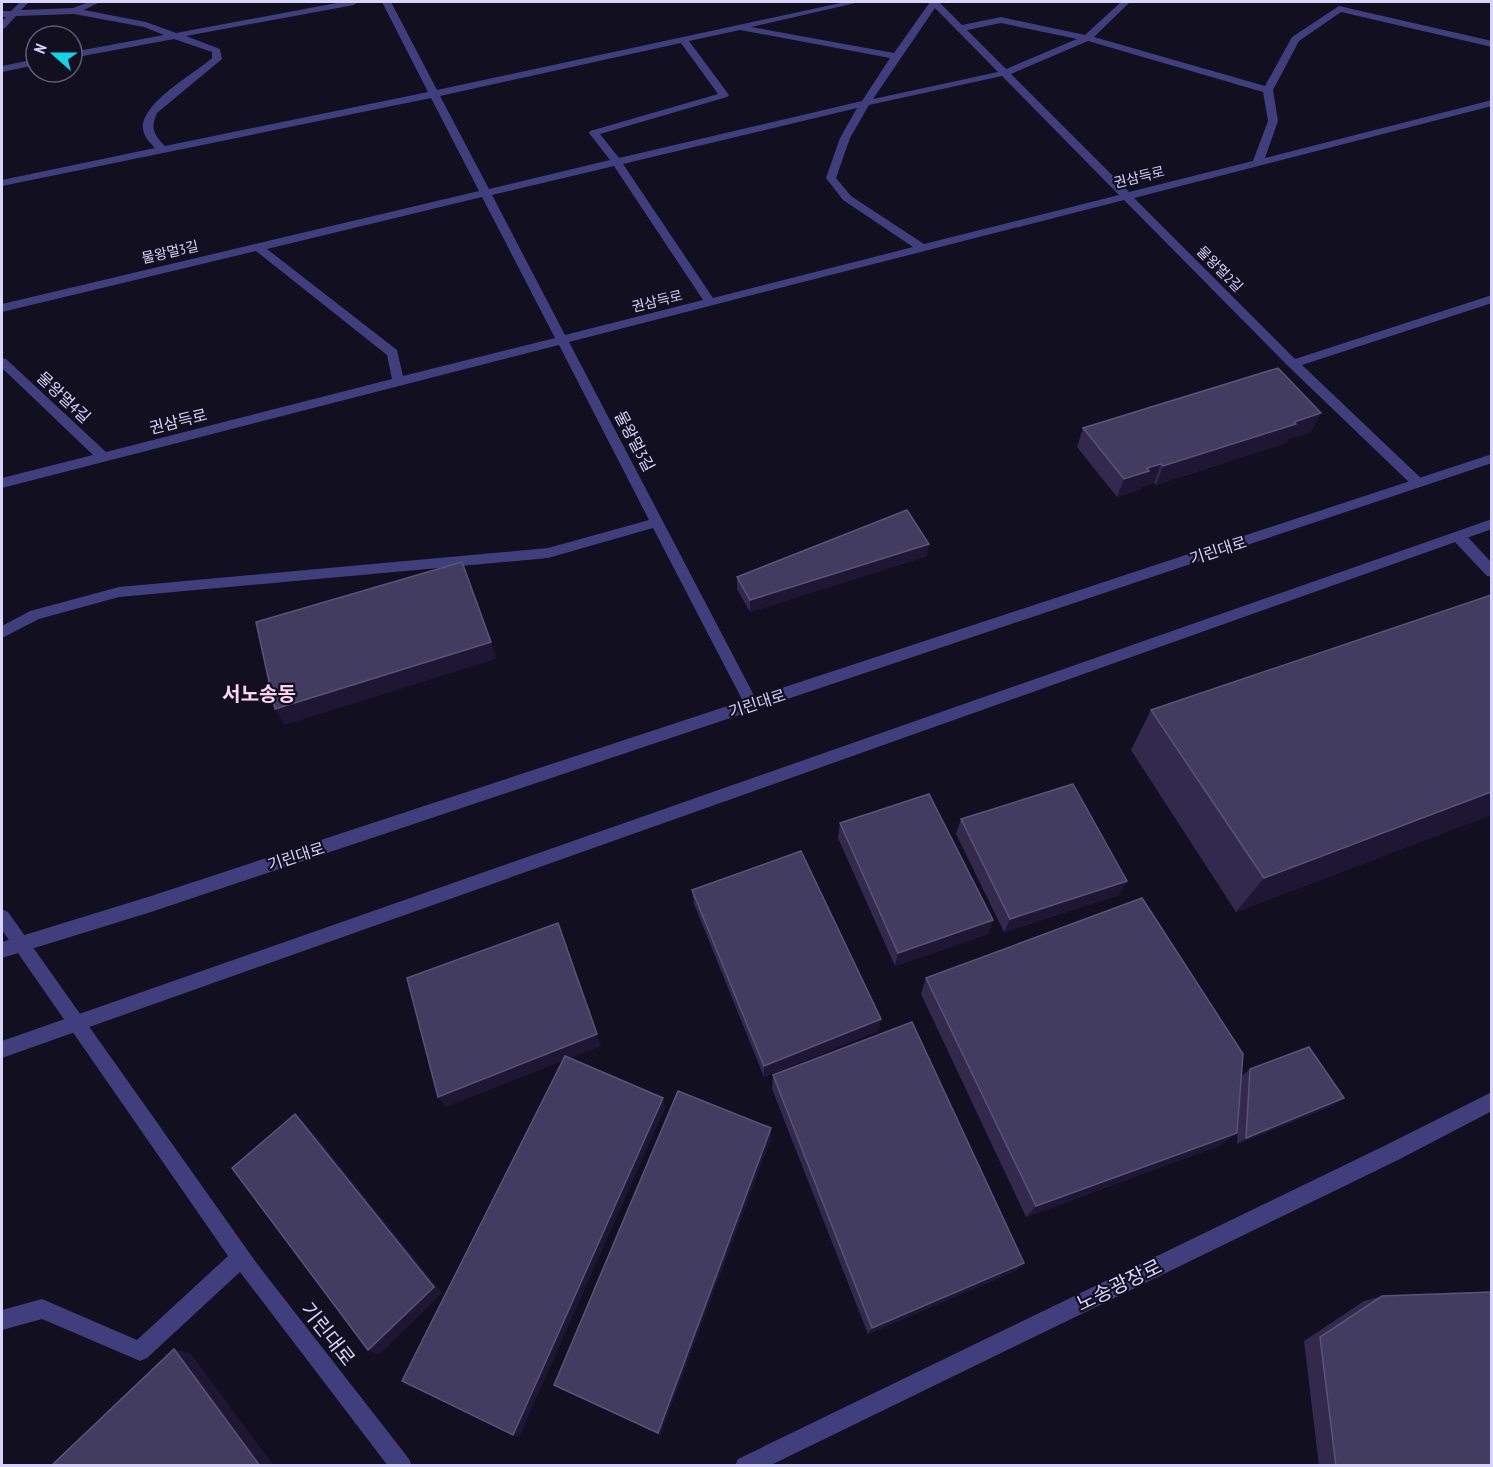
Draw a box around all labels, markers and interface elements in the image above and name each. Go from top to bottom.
north arrow [24,24,84,84]
text: N [29,41,51,56]
street label: 권삼득로 [1112,162,1166,192]
street label: 물왕멀3길 [140,237,200,267]
street label: 물왕멀2길 [1193,242,1247,296]
street label: 권삼득로 [630,286,684,316]
street label: 물왕멀4길 [33,367,95,427]
street label: 권삼득로 [147,404,209,438]
street label: 물왕멀3길 [611,407,659,475]
street label: 기린대로 [1187,531,1249,569]
district label: 서노송동 [222,681,296,707]
street label: 기린대로 [726,684,788,722]
street label: 기린대로 [265,837,327,875]
street label: 노송광장로 [1072,1253,1166,1317]
street label: 기린대로 [295,1297,361,1371]

